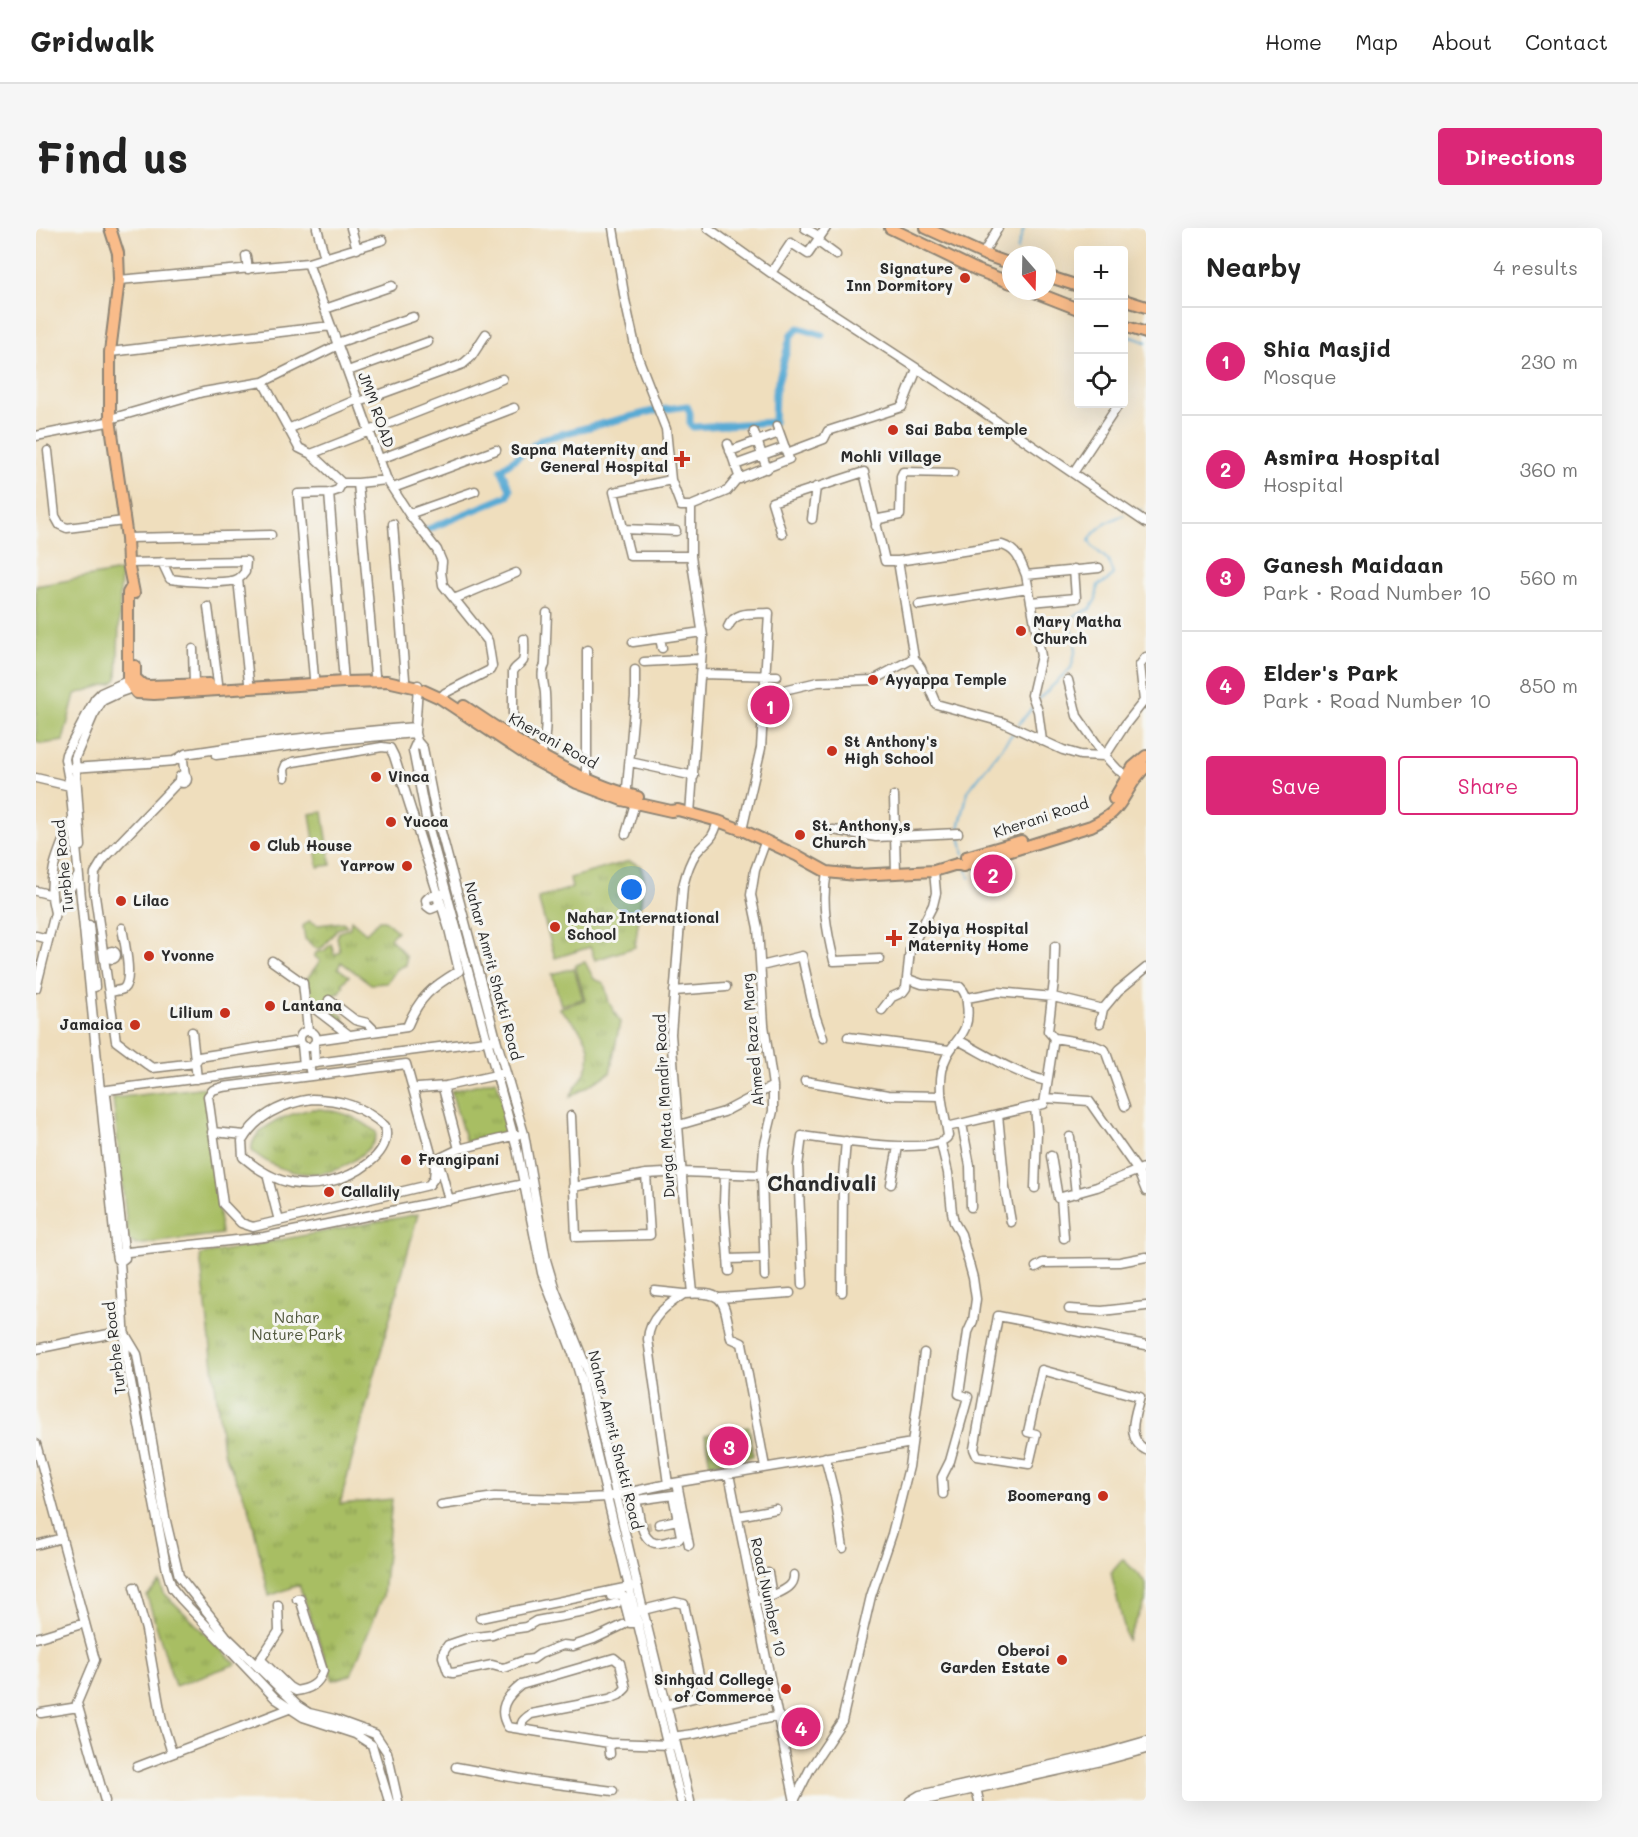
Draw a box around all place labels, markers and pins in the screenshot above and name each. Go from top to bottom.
place label: Signature Inn Dormitory [846,258,953,295]
marker: Signature Inn Dormitory [958,271,972,285]
place label: Sai Baba temple [905,419,1028,439]
marker: Sai Baba temple [886,423,900,437]
place label: Sapna Maternity and General Hospital [511,439,669,476]
marker: Sapna Maternity and General Hospital [673,450,691,468]
place label: Mary Matha Church [1033,611,1122,648]
marker: Mary Matha Church [1014,624,1028,638]
place label: Ayyappa Temple [885,669,1007,689]
marker: Ayyappa Temple [866,673,880,687]
pin: 1 [750,682,790,728]
place label: St Anthony's High School [844,731,937,768]
marker: St Anthony's High School [825,744,839,758]
place label: Vinca [388,766,430,786]
marker: Vinca [369,770,383,784]
place label: Yucca [403,811,449,831]
marker: Yucca [384,815,398,829]
place label: St. Anthony,s Church [812,815,911,852]
marker: St. Anthony,s Church [793,828,807,842]
place label: Club House [267,835,352,855]
marker: Club House [248,839,262,853]
pin: 2 [974,852,1012,896]
place label: Yarrow [340,855,395,875]
marker: Yarrow [400,859,414,873]
place label: Lilac [133,890,169,910]
marker: Lilac [114,894,128,908]
place label: Nahar International School [567,907,719,944]
place label: Zobiya Hospital Maternity Home [908,918,1029,955]
marker: Nahar International School [548,920,562,934]
marker: Zobiya Hospital Maternity Home [885,929,903,947]
place label: Yvonne [161,945,214,965]
marker: Yvonne [142,949,156,963]
place label: Lantana [282,995,342,1015]
marker: Lantana [263,999,277,1013]
place label: Lilium [170,1002,213,1022]
marker: Lilium [218,1006,232,1020]
place label: Jamaica [60,1014,123,1034]
marker: Jamaica [128,1018,142,1032]
place label: Frangipani [418,1149,500,1169]
marker: Frangipani [399,1153,413,1167]
place label: Callalily [341,1181,400,1201]
marker: Callalily [322,1185,336,1199]
pin: 3 [710,1424,748,1468]
place label: Boomerang [1007,1485,1091,1505]
marker: Boomerang [1096,1489,1110,1503]
place label: Oberoi Garden Estate [940,1640,1050,1677]
marker: Oberoi Garden Estate [1055,1653,1069,1667]
place label: Sinhgad College of Commerce [654,1669,774,1706]
marker: Sinhgad College of Commerce [779,1682,793,1696]
pin: 4 [782,1704,820,1750]

